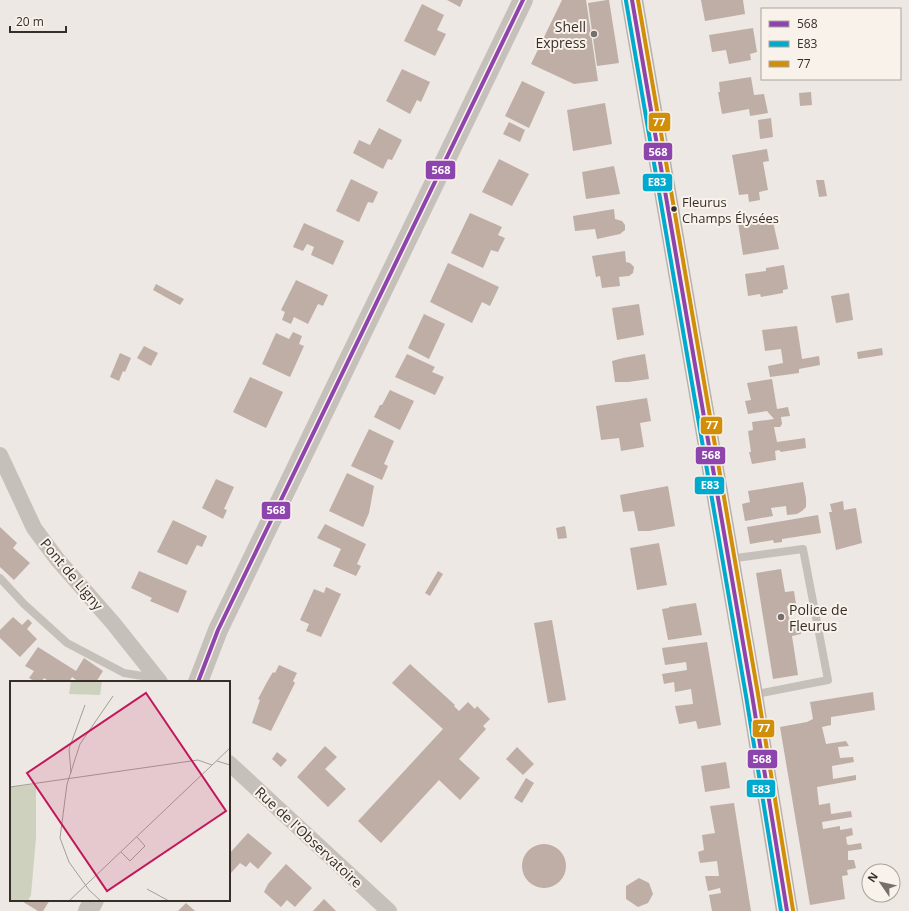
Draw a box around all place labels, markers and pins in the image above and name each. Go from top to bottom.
place label: Shell Express [535,17,586,52]
marker: Shell Express [589,29,599,39]
place label: Fleurus Champs Élysées [682,193,779,227]
marker: Fleurus Champs Élysées [669,204,679,214]
place label: Police de Fleurus [789,600,848,635]
marker: Police de Fleurus [776,612,786,622]

